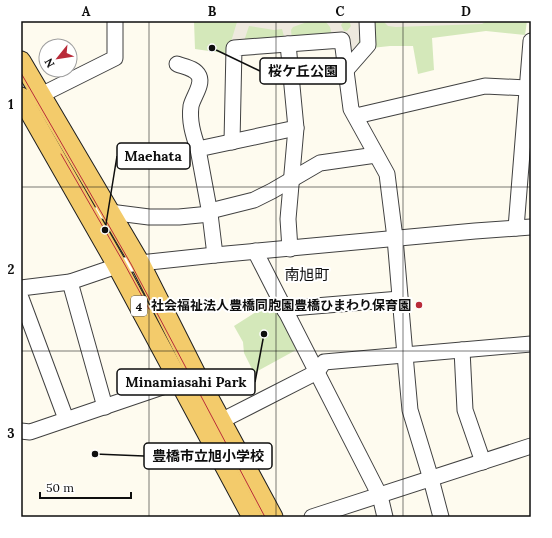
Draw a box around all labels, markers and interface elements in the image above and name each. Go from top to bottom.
text: A [82,3,91,20]
text: B [208,3,217,20]
text: C [336,3,345,20]
text: D [461,3,471,20]
north arrow [38,38,78,78]
text: N [41,55,58,70]
callout: 桜ケ丘公園 [260,58,346,84]
text: 桜ケ丘公園 [268,62,338,80]
text: 1 [8,96,14,113]
callout: Maehata [117,143,190,169]
text: Maehata [124,147,182,165]
text: 2 [8,261,15,278]
district label: 南旭町 [284,265,330,284]
road number: 4 [131,296,147,316]
place label: 社会福祉法人豊橋同胞園豊橋ひまわり保育園 [151,297,411,314]
marker: 社会福祉法人豊橋同胞園豊橋ひまわり保育園 [414,300,424,310]
callout: Minamiasahi Park [117,369,255,395]
text: Minamiasahi Park [125,373,247,391]
text: 3 [7,425,15,442]
callout: 豊橋市立旭小学校 [144,443,272,469]
text: 豊橋市立旭小学校 [152,447,264,465]
scale bar [40,474,131,500]
text: 50 m [46,480,74,495]

